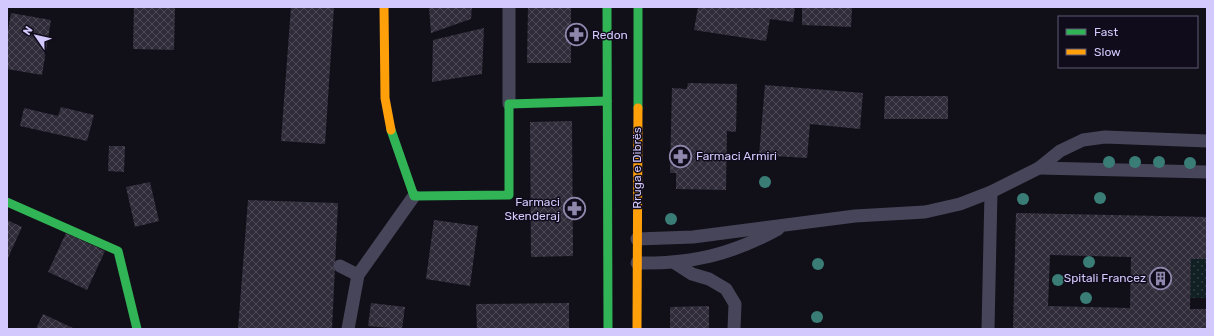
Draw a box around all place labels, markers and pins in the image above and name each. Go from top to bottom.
pharmacy icon: Redon [564,22,590,48]
place label: Redon [592,28,628,42]
pharmacy icon: Farmaci Armiri [667,143,693,169]
place label: Farmaci Armiri [696,149,777,163]
place label: Farmaci Skenderaj [505,195,560,223]
pharmacy icon: Farmaci Skenderaj [562,196,588,222]
building icon: Spitali Francez [1148,265,1174,291]
place label: Spitali Francez [1064,271,1146,285]

